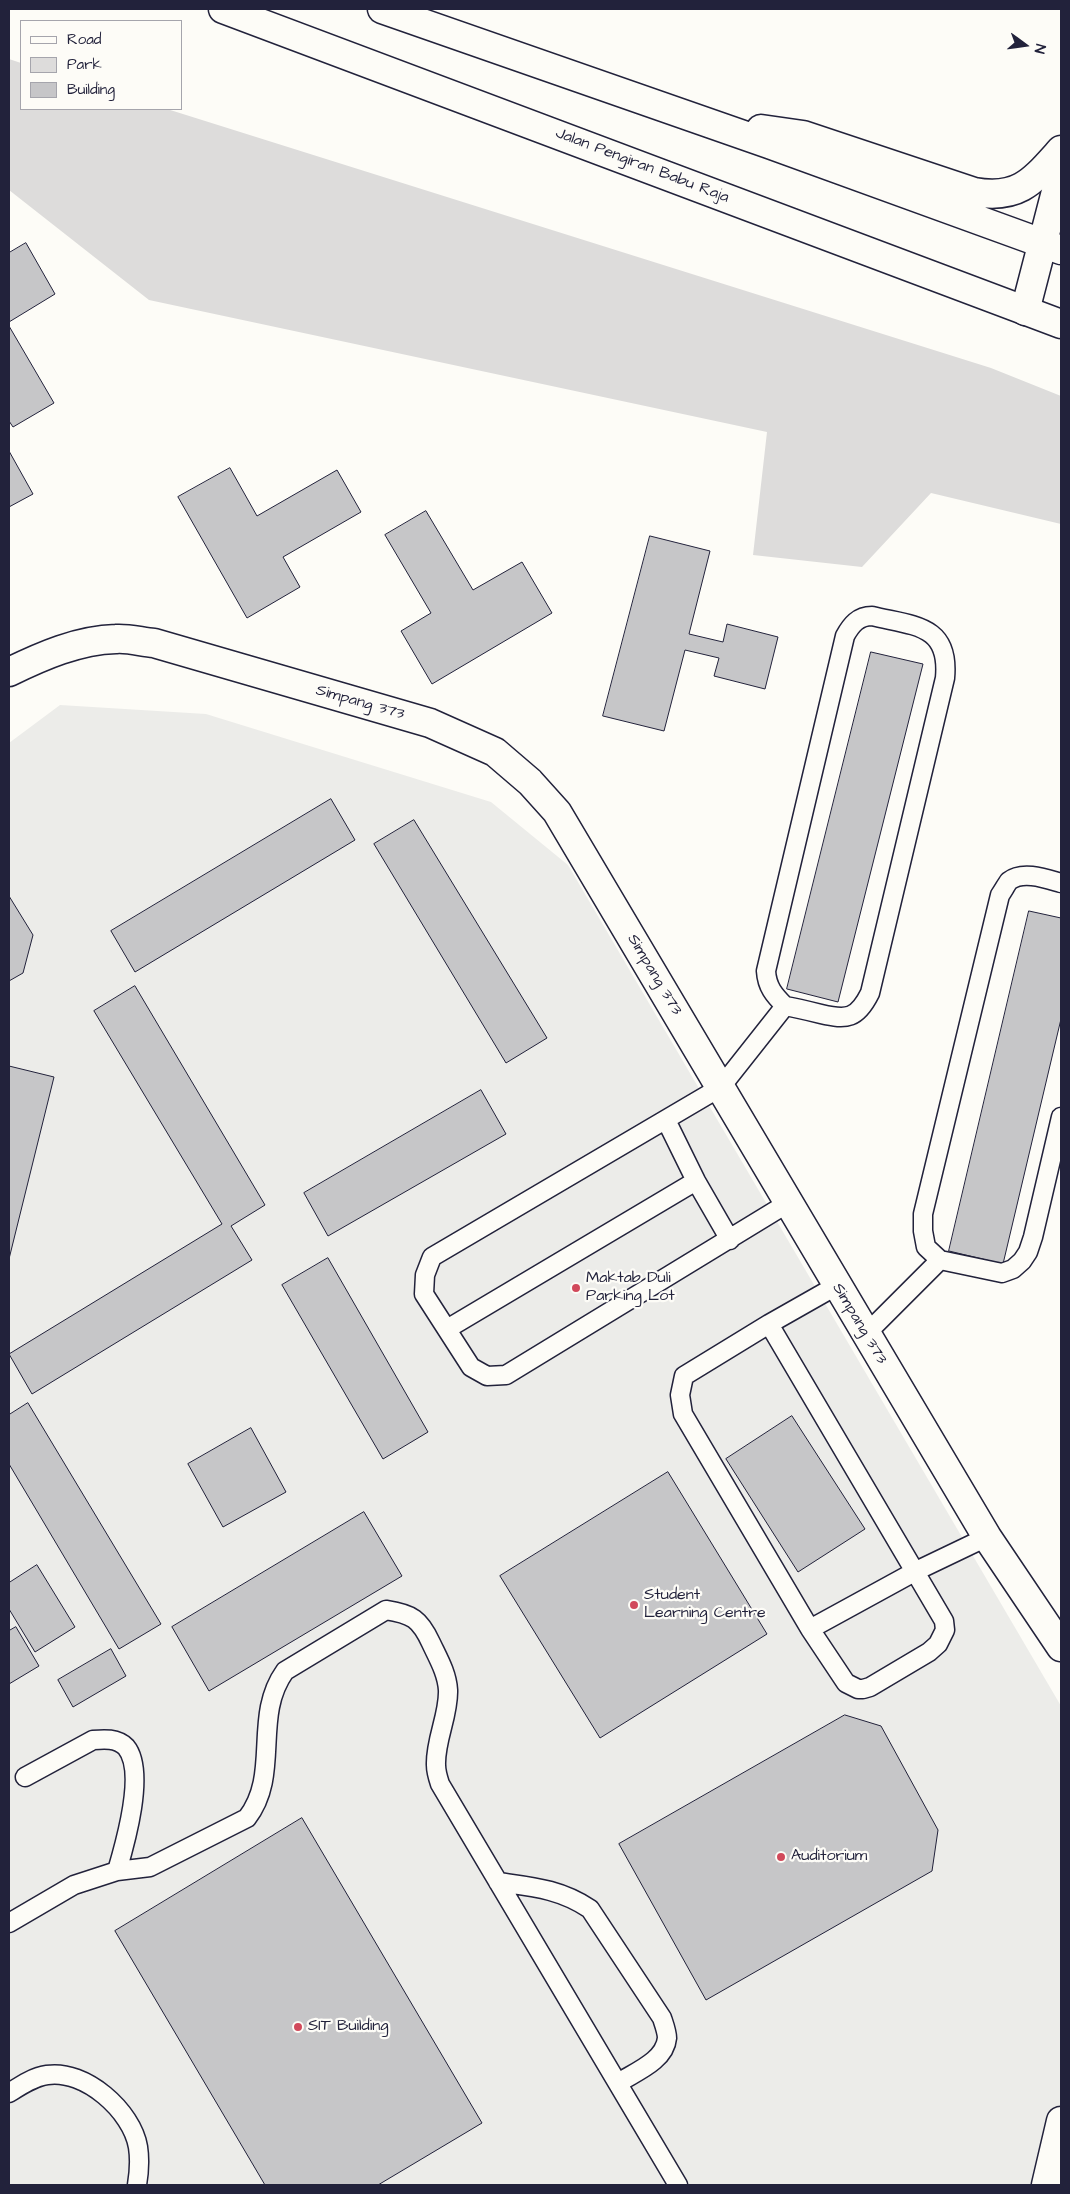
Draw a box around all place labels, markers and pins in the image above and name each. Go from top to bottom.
place label: Maktab Duli Parking Lot [586,1269,675,1307]
marker: Maktab Duli Parking Lot [570,1282,582,1294]
place label: Student Learning Centre [644,1586,766,1624]
marker: Student Learning Centre [628,1599,640,1611]
place label: Auditorium [791,1847,867,1867]
marker: Auditorium [775,1851,787,1863]
place label: SIT Building [308,2017,388,2037]
marker: SIT Building [292,2021,304,2033]

